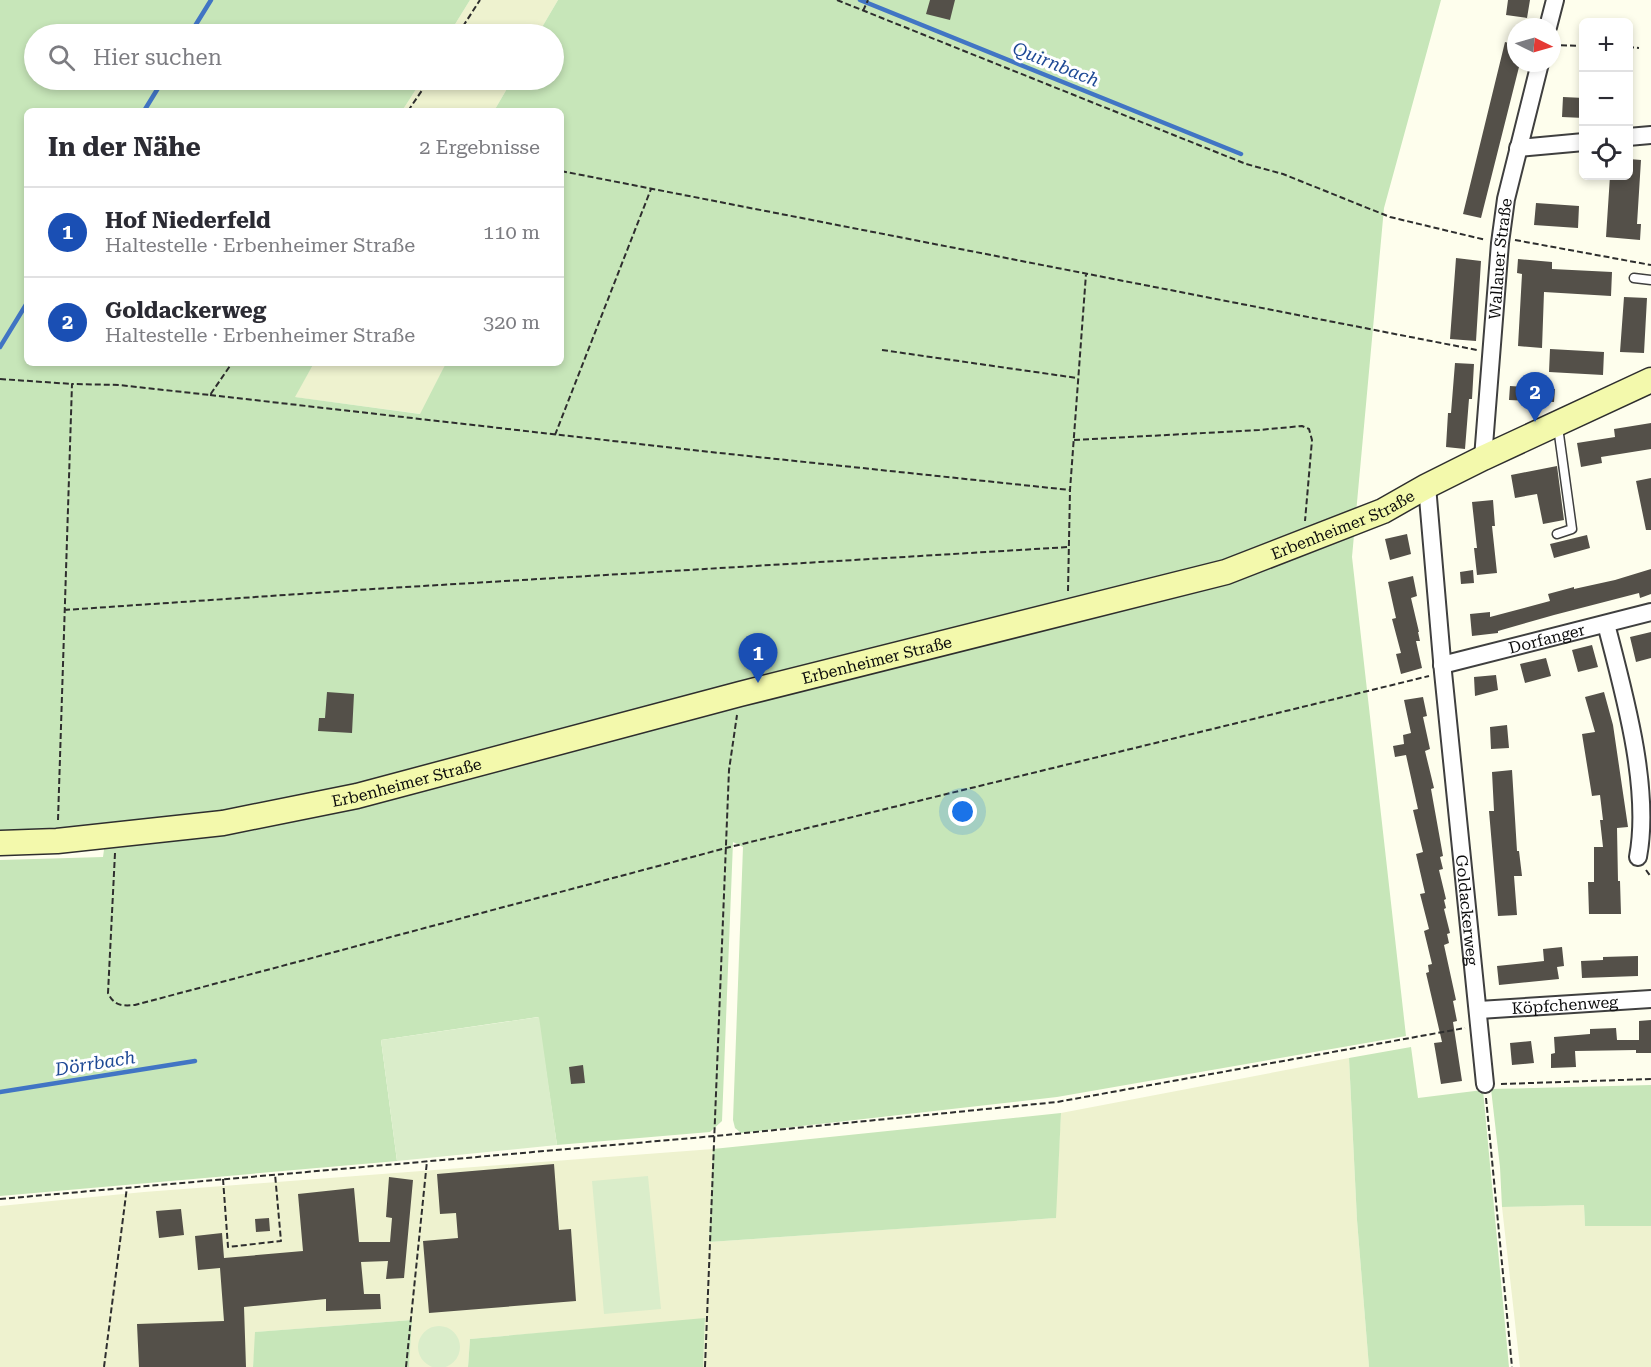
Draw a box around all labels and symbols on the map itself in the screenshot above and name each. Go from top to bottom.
north arrow [1507,18,1561,72]
water label: Quirnbach [1010,37,1102,91]
street label: Wallauer Straße [1484,197,1516,320]
pin: 2 [1516,372,1555,422]
street label: Erbenheimer Straße [1268,486,1418,563]
street label: Dorfanger [1507,620,1587,657]
street label: Erbenheimer Straße [800,632,954,688]
pin: 1 [738,634,777,683]
street label: Erbenheimer Straße [330,754,484,810]
your location [948,797,977,826]
street label: Goldackerweg [1452,854,1482,967]
street label: Köpfchenweg [1511,992,1620,1017]
water label: Dörrbach [52,1046,137,1080]

